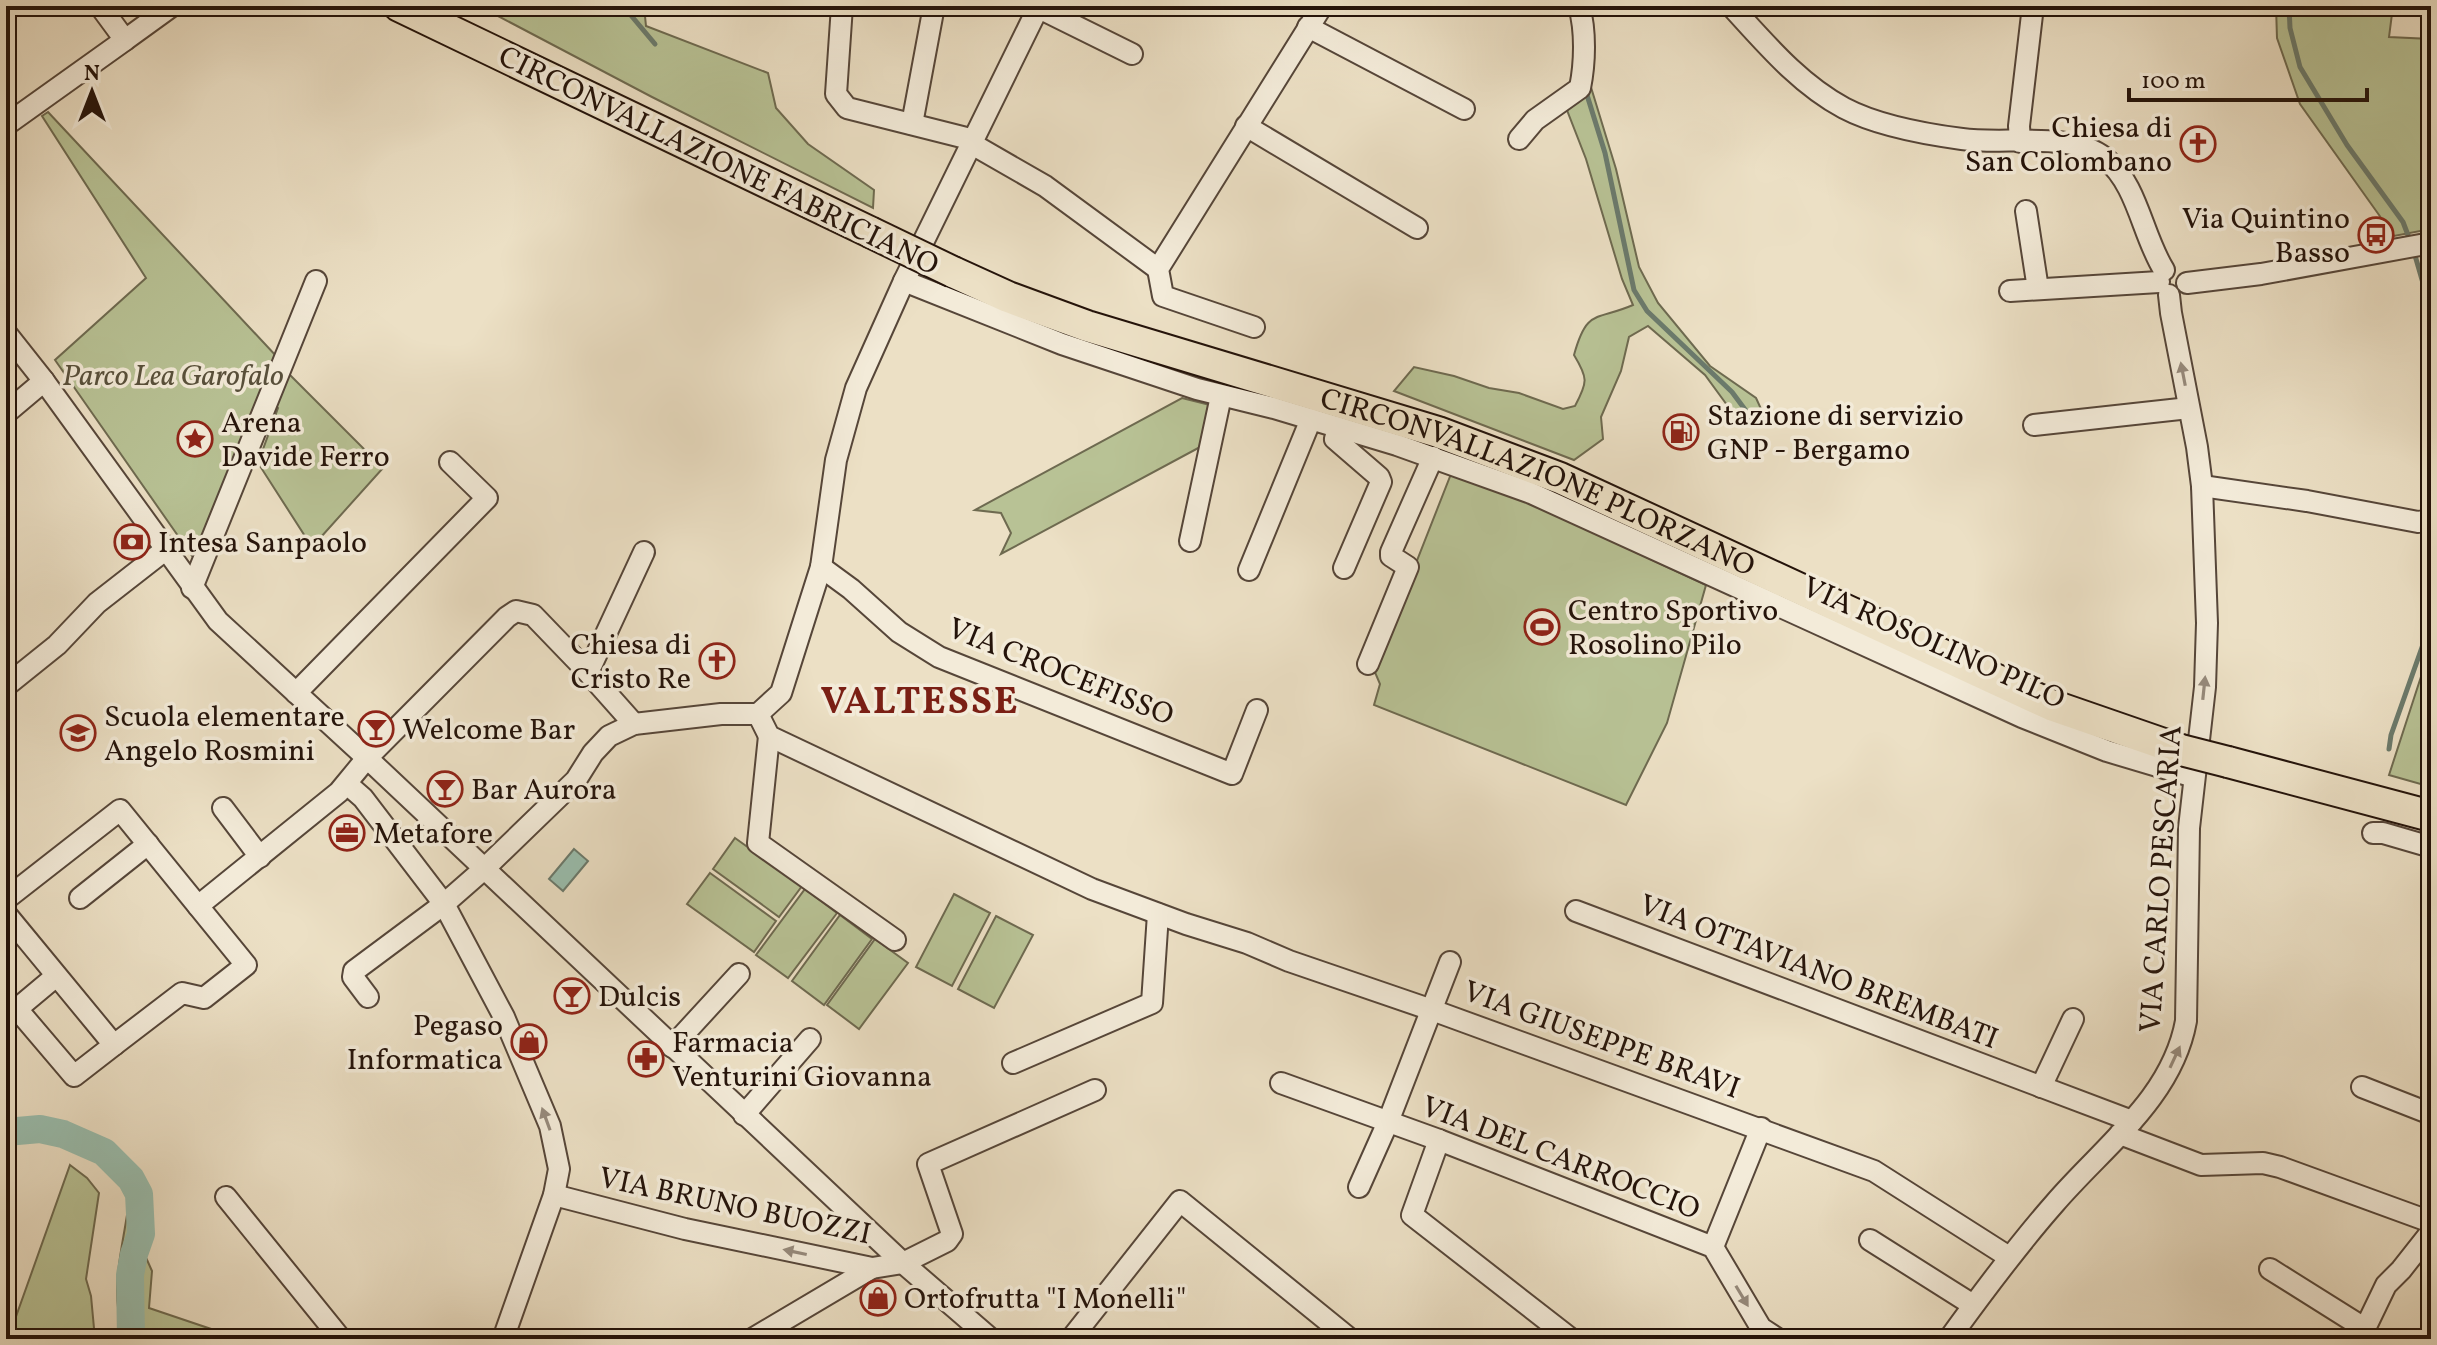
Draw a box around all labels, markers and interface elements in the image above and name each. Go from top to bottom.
street label: CIRCONVALLAZIONE FABRICIANO [491,36,946,287]
north arrow [52,52,132,132]
scale bar [2129,52,2367,102]
text: N [84,59,100,90]
text: 100 m [2141,65,2206,99]
place label: Chiesa di San Colombano [1965,108,2172,184]
church icon: Chiesa di San Colombano [2179,125,2217,163]
place label: Via Quintino Basso [2182,199,2350,275]
bus stop icon: Via Quintino Basso [2357,216,2395,254]
park label: Parco Lea Garofalo [62,356,284,398]
one-way arrow [2176,361,2189,386]
street label: CIRCONVALLAZIONE PLORZANO [1315,379,1761,588]
place label: Stazione di servizio GNP - Bergamo [1707,396,1964,472]
place label: Arena Davide Ferro [221,403,390,479]
fuel station icon: Stazione di servizio GNP - Bergamo [1662,413,1700,451]
place icon: Arena Davide Ferro [176,420,214,458]
bank icon: Intesa Sanpaolo [113,523,151,561]
place label: Intesa Sanpaolo [158,523,367,565]
street label: VIA ROSOLINO PILO [1795,567,2071,721]
place label: Centro Sportivo Rosolino Pilo [1568,591,1778,667]
street label: VIA CROCEFISSO [941,608,1180,737]
sports icon: Centro Sportivo Rosolino Pilo [1523,608,1561,646]
place label: Chiesa di Cristo Re [571,625,691,701]
church icon: Chiesa di Cristo Re [698,642,736,680]
one-way arrow [2198,675,2211,700]
district label: VALTESSE [820,677,1020,730]
place label: Scuola elementare Angelo Rosmini [104,697,345,773]
bar icon: Welcome Bar [357,710,395,748]
place label: Welcome Bar [402,710,575,752]
school or university icon: Scuola elementare Angelo Rosmini [59,714,97,752]
street label: VIA CARLO PESCARIA [2130,724,2194,1034]
bar icon: Bar Aurora [426,770,464,808]
place label: Bar Aurora [471,770,617,812]
office icon: Metafore [328,814,366,852]
place label: Metafore [373,814,493,856]
street label: VIA OTTAVIANO BREMBATI [1633,885,2004,1061]
street label: VIA GIUSEPPE BRAVI [1457,971,1746,1110]
bar icon: Dulcis [553,977,591,1015]
place label: Dulcis [598,977,681,1019]
place label: Pegaso Informatica [347,1006,503,1082]
shop icon: Pegaso Informatica [510,1023,548,1061]
place label: Farmacia Venturini Giovanna [672,1023,932,1099]
pharmacy icon: Farmacia Venturini Giovanna [627,1040,665,1078]
one-way arrow [2169,1045,2182,1069]
street label: VIA DEL CARROCCIO [1415,1086,1706,1231]
one-way arrow [539,1107,552,1131]
street label: VIA BRUNO BUOZZI [595,1158,875,1256]
one-way arrow [783,1245,808,1258]
shop icon: Ortofrutta "I Monelli" [859,1279,897,1317]
place label: Ortofrutta "I Monelli" [904,1279,1186,1321]
one-way arrow [1735,1285,1749,1307]

